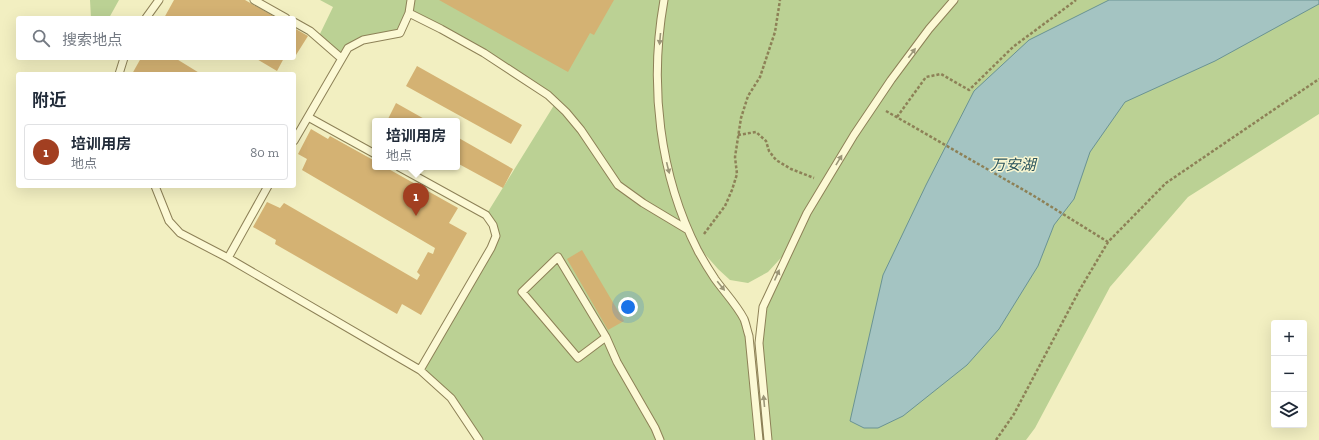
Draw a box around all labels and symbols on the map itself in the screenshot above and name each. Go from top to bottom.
one-way arrow [656,33,663,45]
one-way arrow [907,47,916,58]
one-way arrow [835,154,842,166]
water label: 万安湖 [990,156,1037,174]
one-way arrow [666,161,672,174]
pin: 1 [403,183,429,216]
one-way arrow [774,269,780,280]
one-way arrow [716,280,725,291]
your location [618,297,638,317]
one-way arrow [761,395,768,407]

